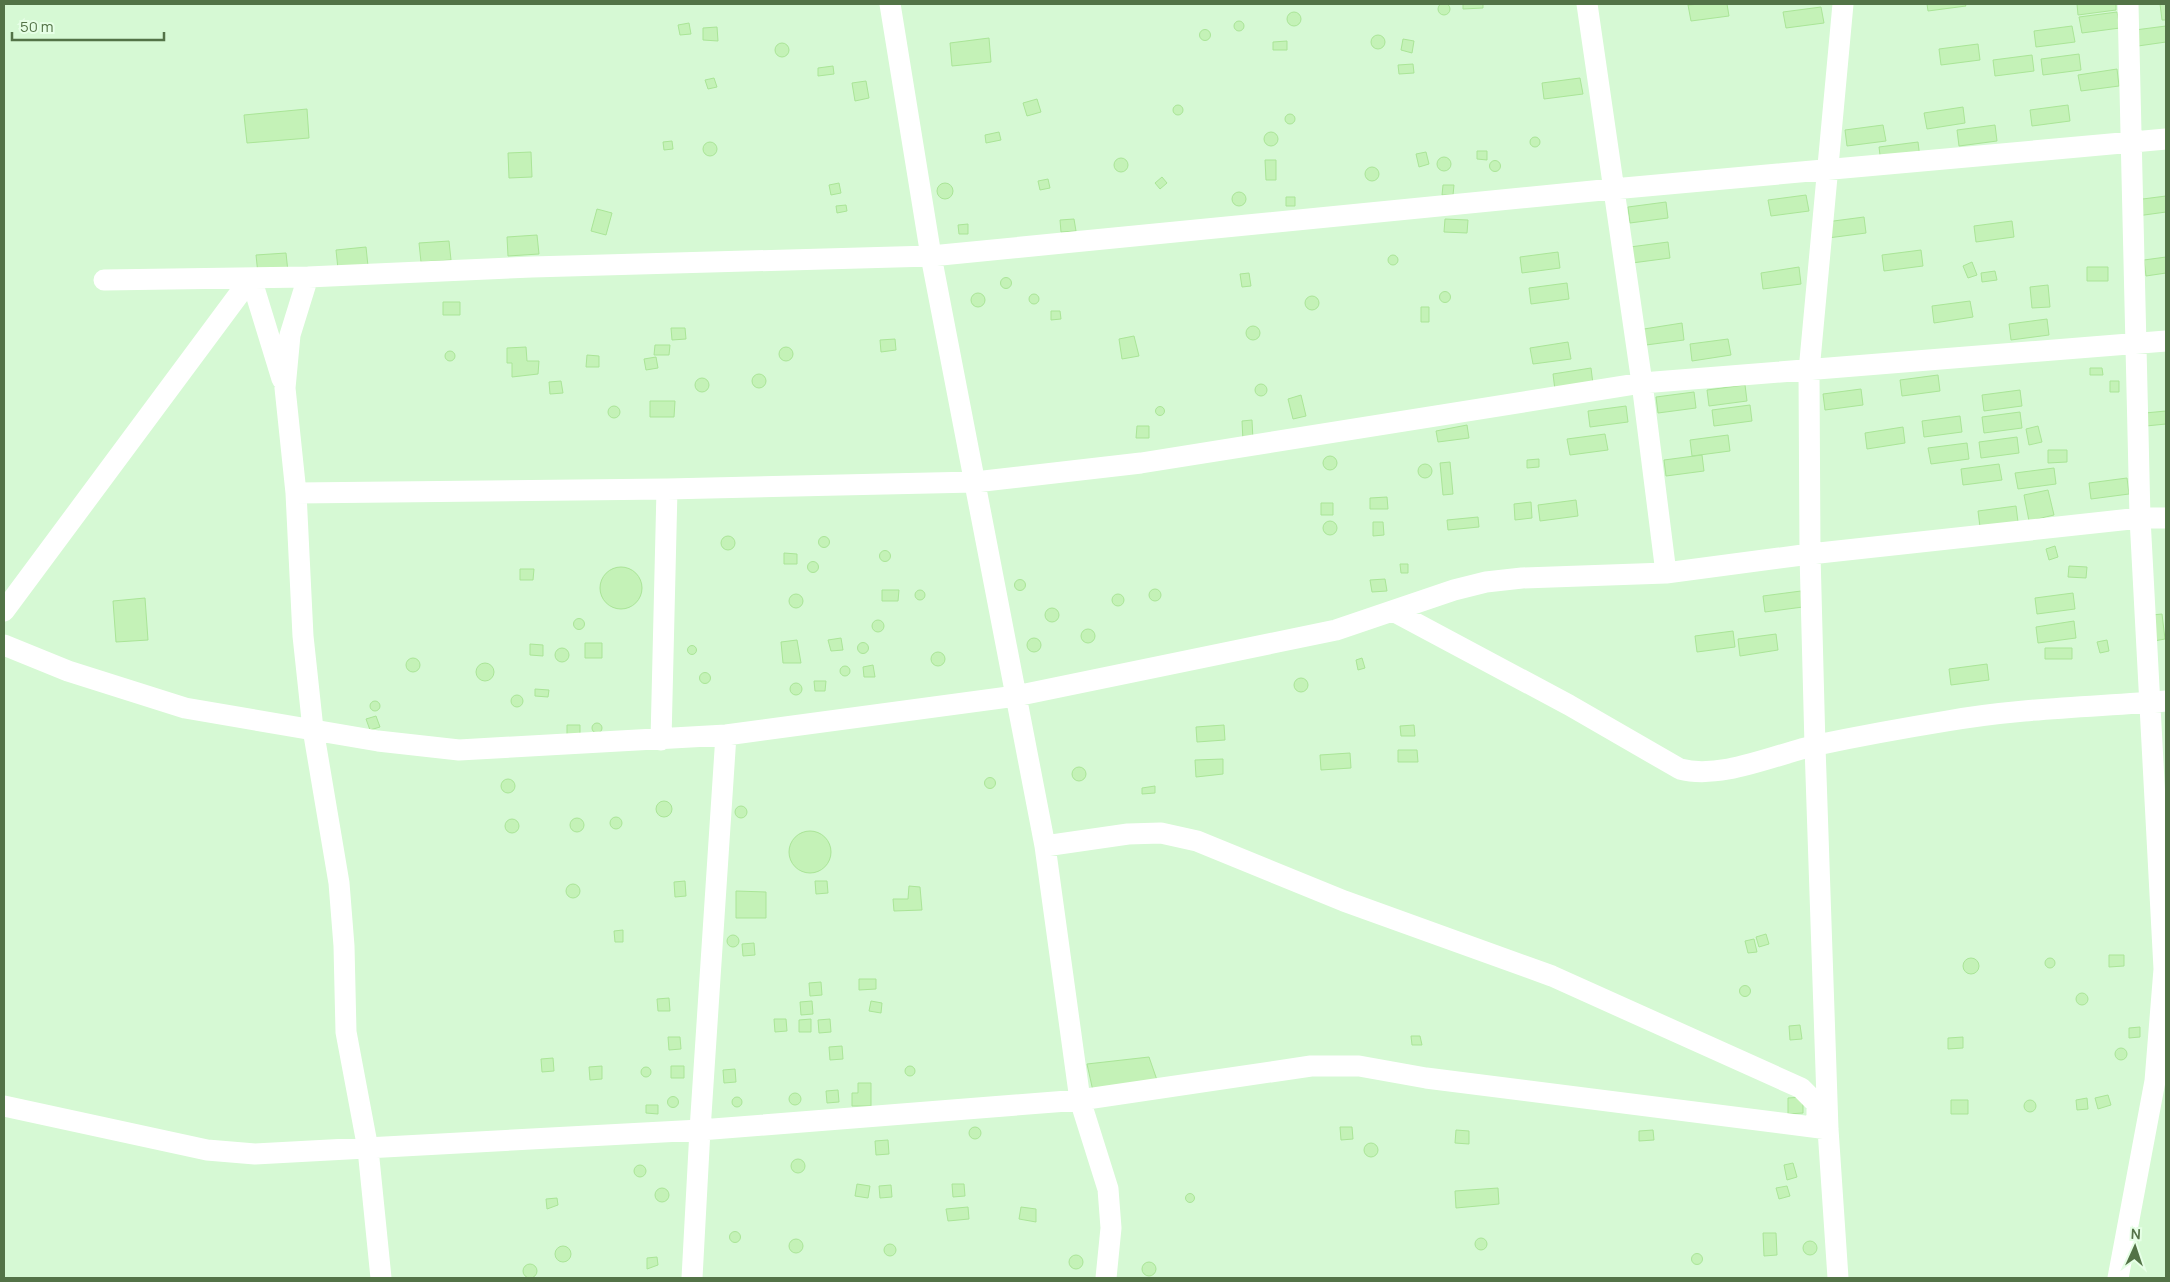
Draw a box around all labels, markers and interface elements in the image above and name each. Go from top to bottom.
scale bar [12,10,165,42]
text: 50 m [20,16,54,37]
north arrow [2110,1222,2160,1272]
text: N [2130,1224,2141,1243]

